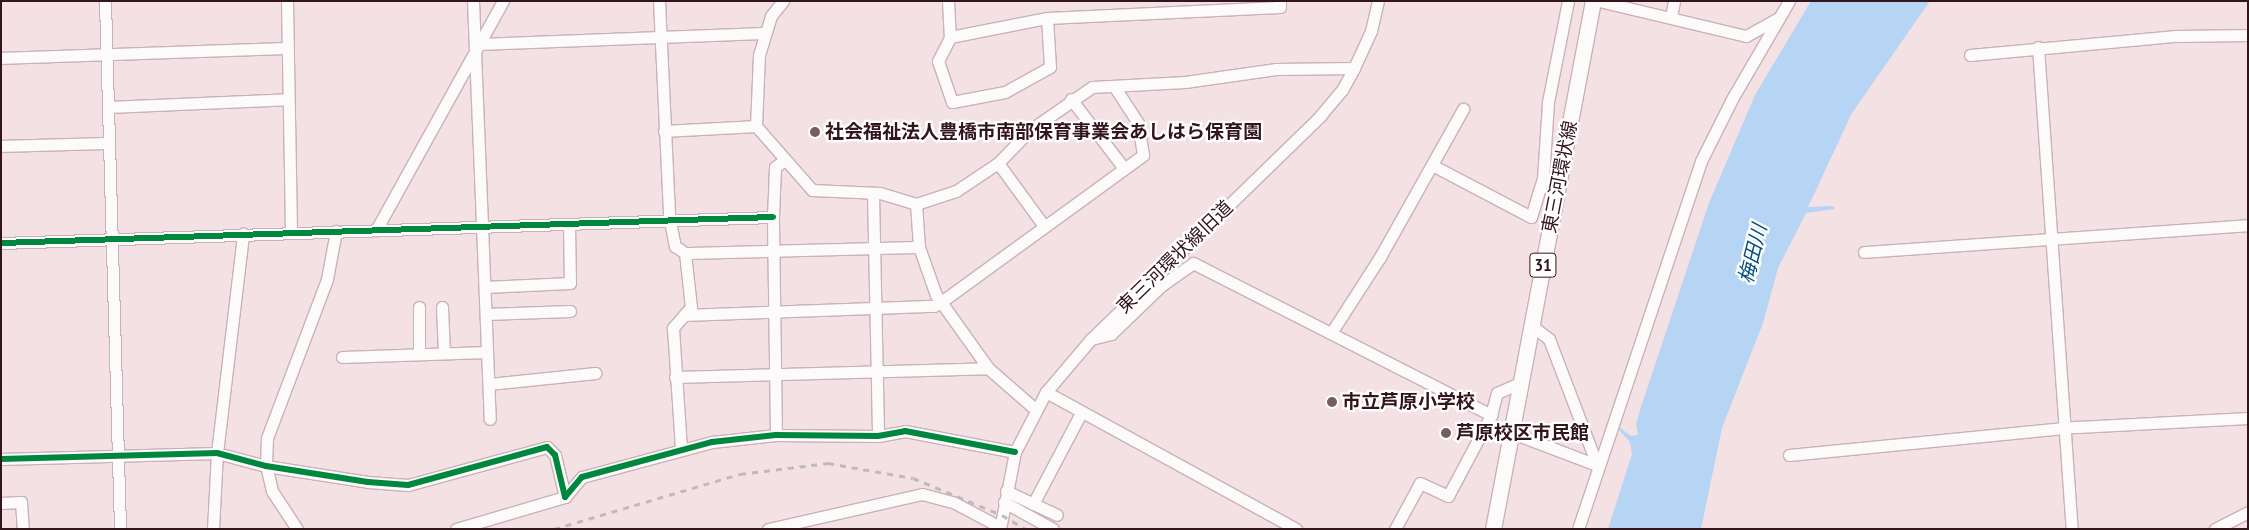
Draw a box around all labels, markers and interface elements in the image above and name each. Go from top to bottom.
street label: 東三河環状線 [1538,119,1582,235]
place label: 社会福祉法人豊橋市南部保育事業会あしはら保育園 [825,121,1262,143]
marker: 社会福祉法人豊橋市南部保育事業会あしはら保育園 [809,126,821,138]
street label: 東三河環状線旧道 [1112,196,1238,318]
water label: 梅田川 [1734,222,1772,286]
road number: 31 [1529,250,1557,280]
place label: 市立芦原小学校 [1342,391,1475,413]
marker: 市立芦原小学校 [1326,396,1338,408]
place label: 芦原校区市民館 [1456,422,1589,444]
marker: 芦原校区市民館 [1440,427,1452,439]

